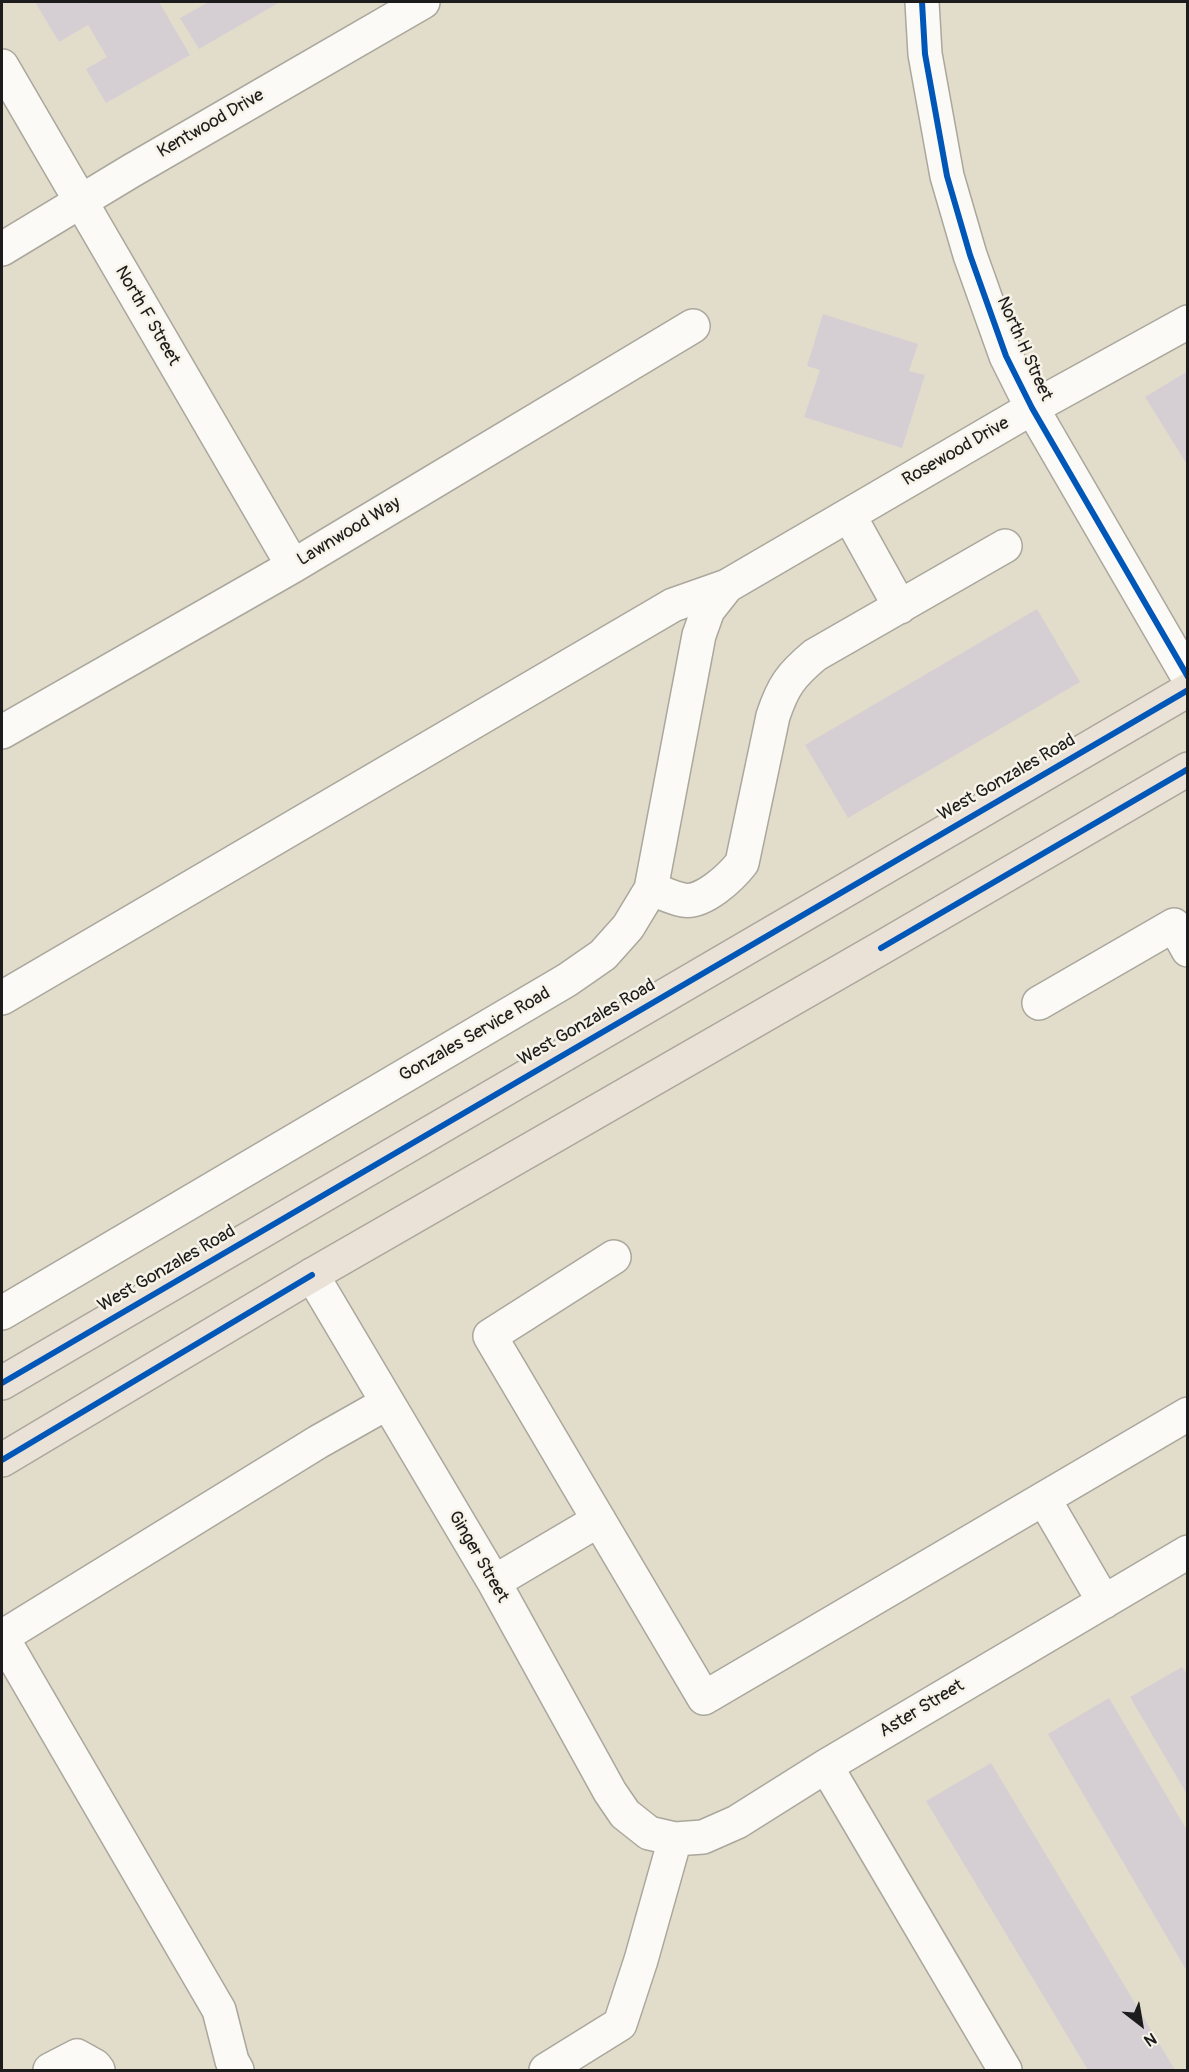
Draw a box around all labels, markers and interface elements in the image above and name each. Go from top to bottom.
street label: Kentwood Drive [154,85,268,163]
street label: North F Street [110,262,184,370]
street label: North H Street [991,293,1057,405]
street label: Rosewood Drive [899,413,1013,491]
street label: Lawnwood Way [294,493,404,571]
street label: West Gonzales Road [934,730,1080,826]
street label: West Gonzales Road [514,975,660,1071]
street label: Gonzales Service Road [396,983,554,1087]
street label: West Gonzales Road [94,1221,240,1317]
street label: Ginger Street [443,1507,513,1607]
street label: Aster Street [876,1675,968,1743]
north arrow [1111,1994,1171,2054]
text: N [1140,2028,1160,2051]

